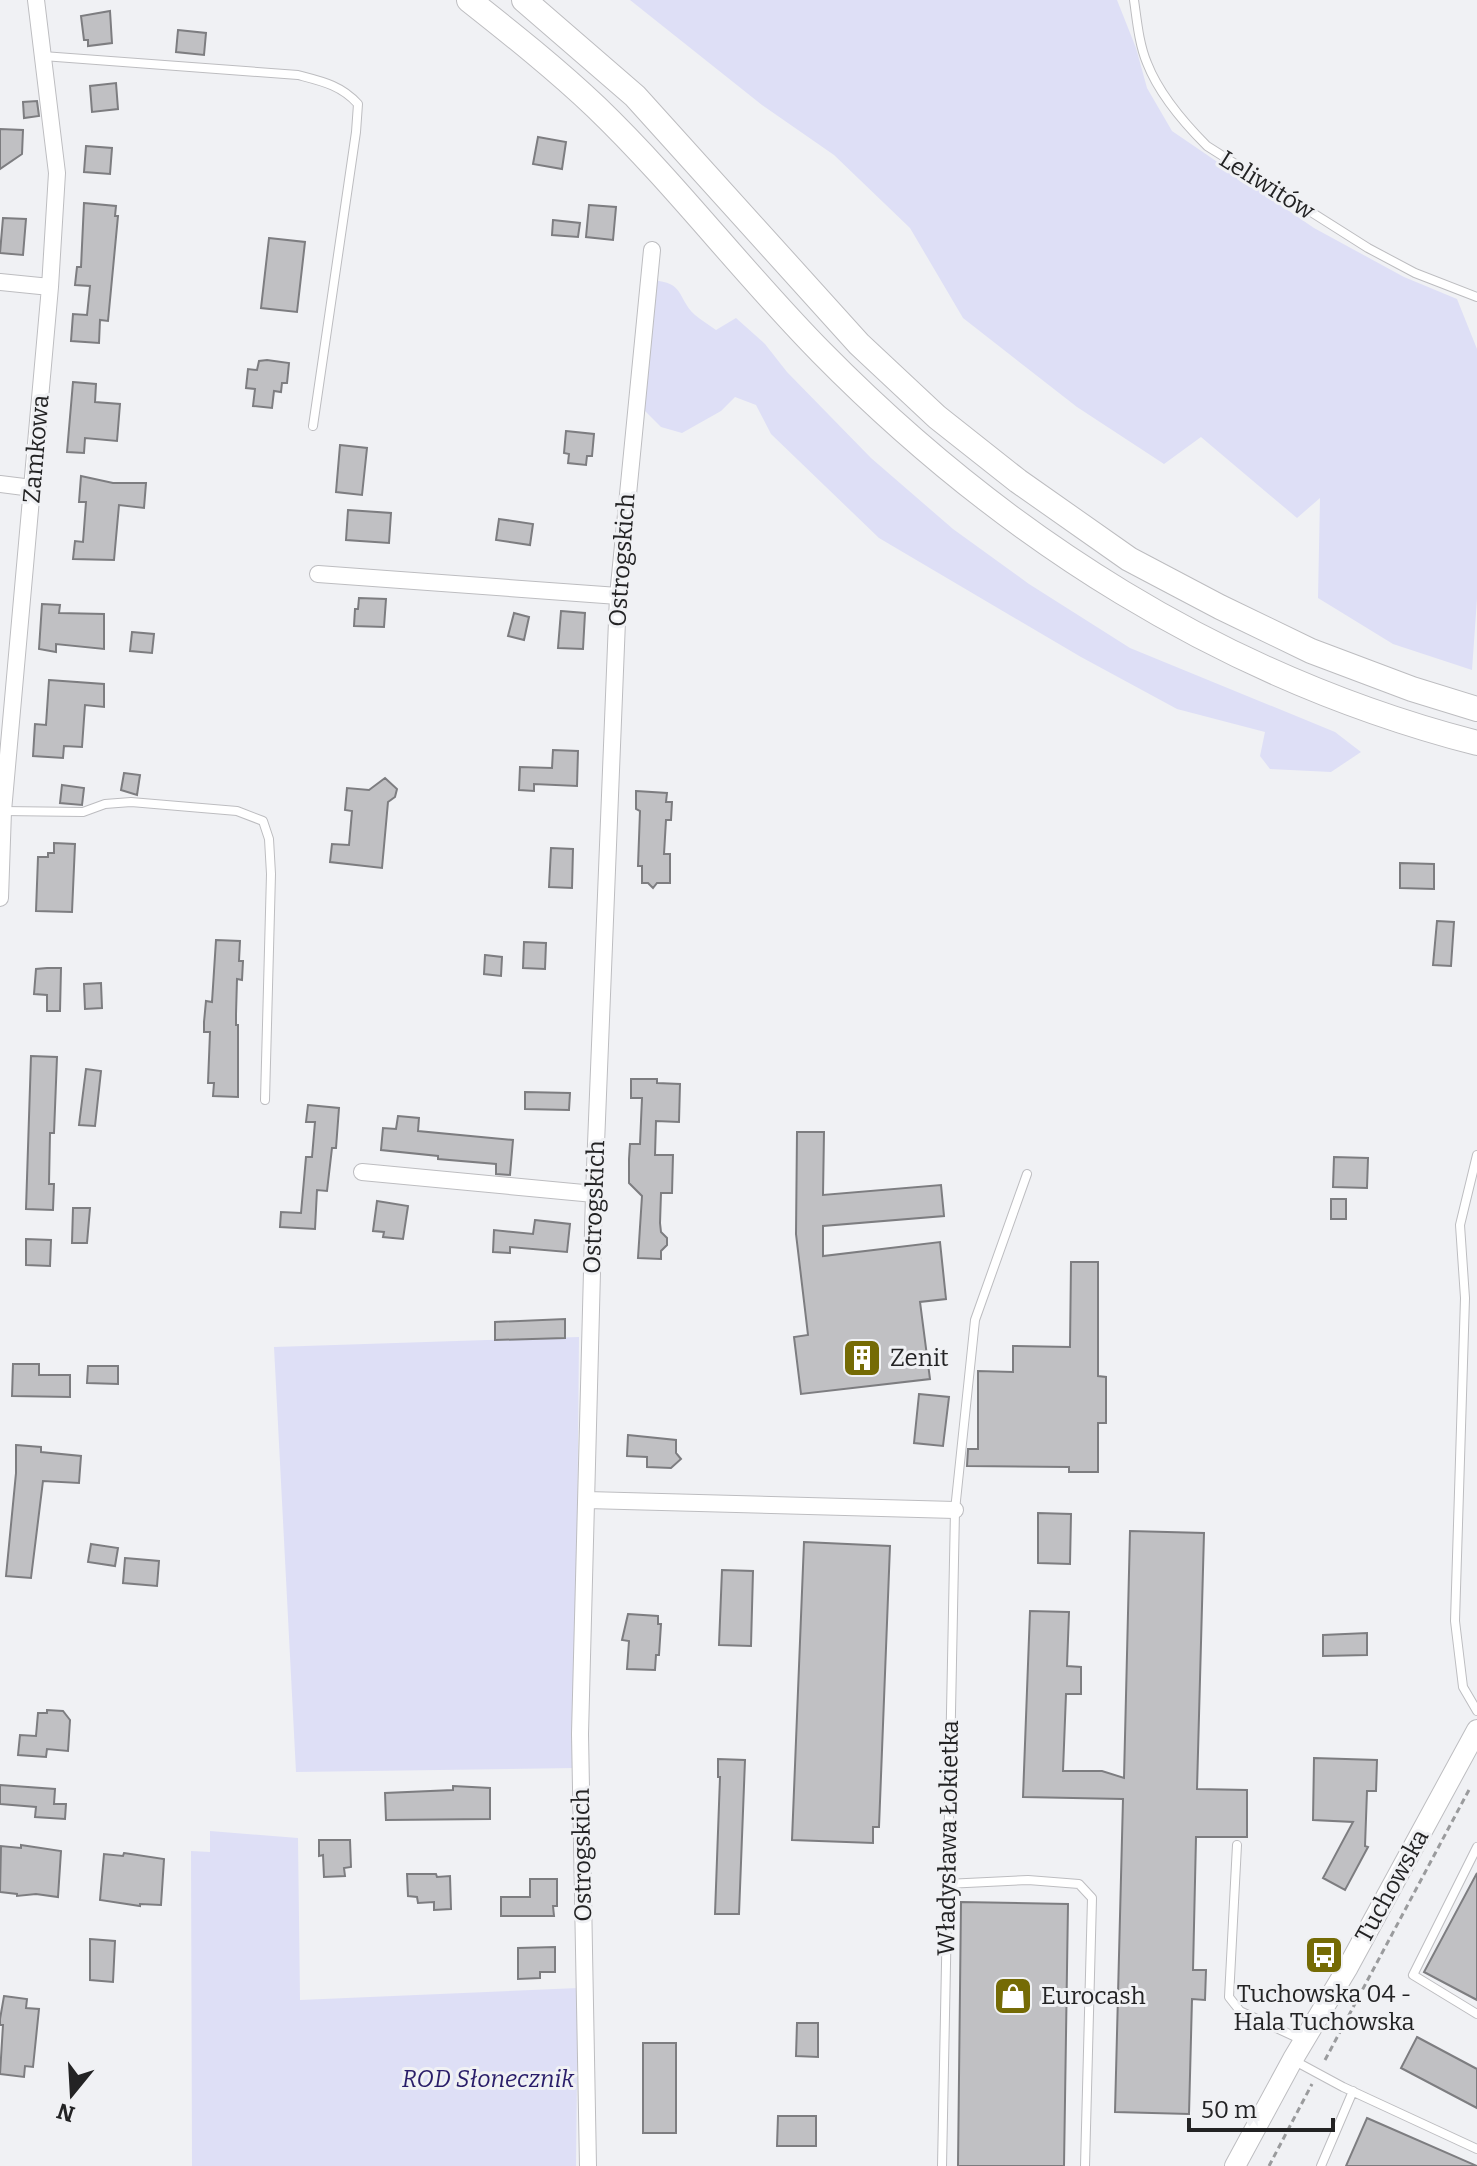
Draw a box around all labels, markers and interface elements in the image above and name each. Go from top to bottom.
street label: Leliwitów [1214,145,1320,226]
street label: Zamkowa [17,394,55,504]
street label: Ostrogskich [603,492,641,628]
street label: Ostrogskich [578,1140,610,1274]
building icon: Zenit [841,1337,883,1379]
place label: Zenit [890,1344,949,1372]
street label: Władysława Łokietka [932,1720,964,1956]
street label: Ostrogskich [567,1788,597,1922]
street label: Tuchowska [1350,1825,1434,1947]
bus stop icon: Tuchowska 04 - Hala Tuchowska [1303,1934,1345,1976]
shop icon: Eurocash [992,1975,1034,2017]
place label: Tuchowska 04 - Hala Tuchowska [1233,1980,1415,2036]
place label: Eurocash [1041,1982,1146,2010]
north arrow [32,2054,112,2134]
park label: ROD Słonecznik [402,2065,575,2093]
scale bar [1189,2082,1333,2132]
text: 50 m [1201,2096,1257,2124]
text: N [54,2097,78,2128]

